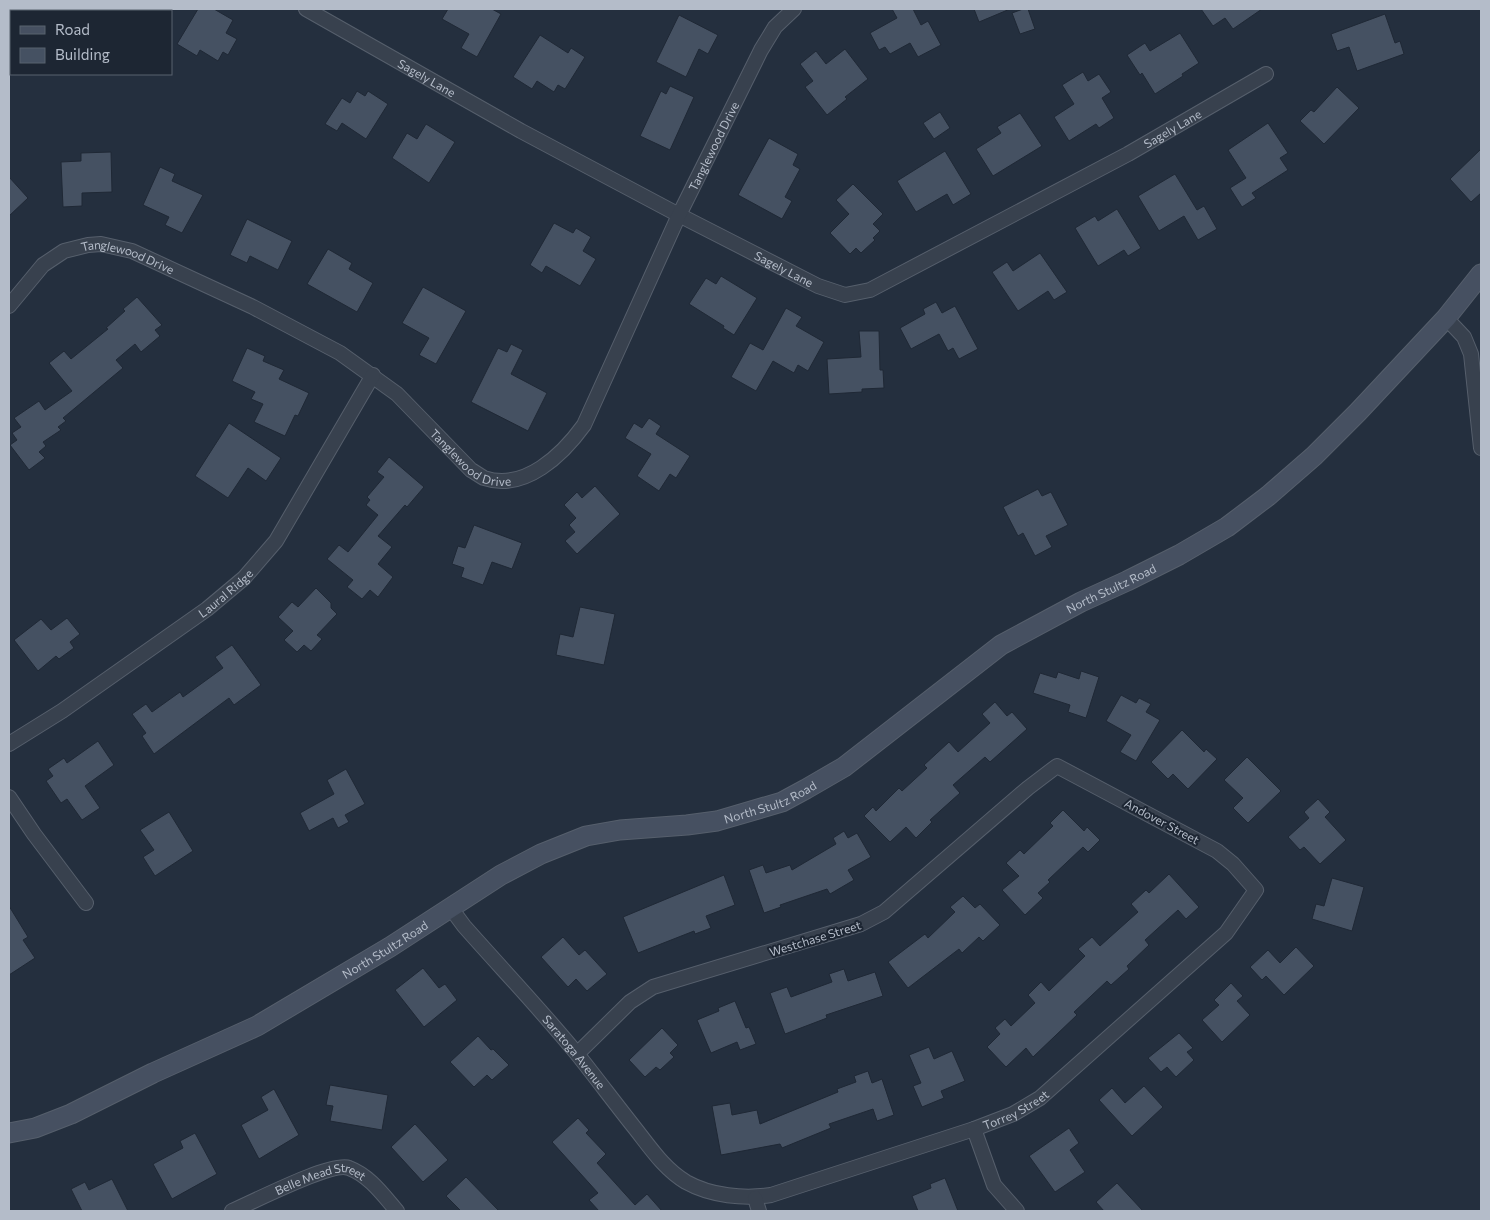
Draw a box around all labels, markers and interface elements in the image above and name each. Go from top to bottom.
legend [10,10,172,75]
text: Road [55,20,90,38]
text: Building [55,45,110,63]
street label: Sagely Lane [396,56,458,99]
street label: Tanglewood Drive [685,99,741,193]
street label: Sagely Lane [1141,106,1203,150]
street label: Tanglewood Drive [79,237,176,277]
street label: Sagely Lane [752,248,816,289]
street label: Tanglewood Drive [428,426,512,488]
street label: North Stultz Road [1063,561,1158,616]
street label: Laural Ridge [195,566,256,620]
street label: North Stultz Road [722,778,819,826]
street label: Andover Street [1122,795,1202,847]
street label: North Stultz Road [339,917,430,981]
street label: Westchase Street [767,917,863,959]
street label: Saratoga Avenue [540,1012,609,1092]
street label: Torrey Street [981,1087,1051,1132]
street label: Belle Mead Street [273,1160,369,1197]

